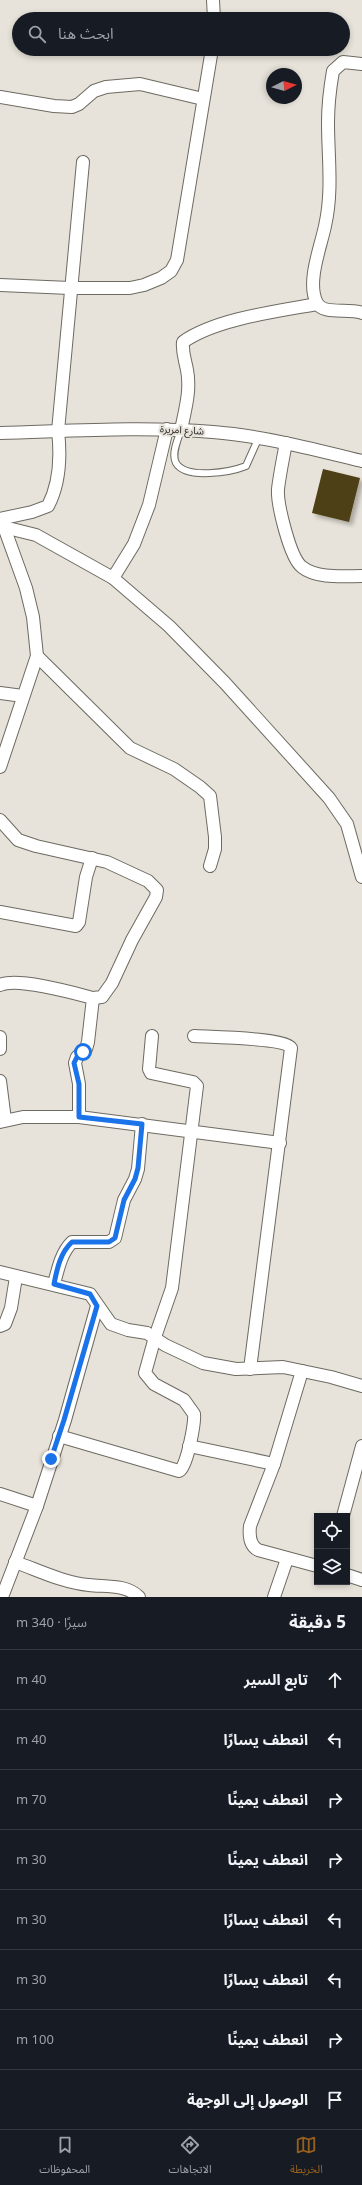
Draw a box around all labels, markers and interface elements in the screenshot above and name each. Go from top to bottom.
search box [12,12,350,56]
text: ابحث هنا [58,18,114,50]
icon: search [26,23,48,45]
north arrow [266,68,302,104]
street label: شارع امريرة [159,418,205,442]
route start [74,1043,92,1061]
route end [42,1450,60,1468]
map controls [314,1513,350,1585]
button: locate [314,1513,350,1549]
button: layers [314,1549,350,1585]
text: 5 دقيقة [289,1605,346,1641]
text: سيرًا · 340 m [16,1609,87,1637]
text: تابع السير [244,1664,308,1696]
text: 40 m [16,1666,46,1694]
icon: ahead [324,1669,346,1691]
text: انعطف يسارًا [224,1724,308,1756]
text: 40 m [16,1726,46,1754]
icon: left [324,1729,346,1751]
text: انعطف يمينًا [227,1784,308,1816]
text: 70 m [16,1786,46,1814]
icon: right [324,1789,346,1811]
text: انعطف يمينًا [227,1844,308,1876]
text: 30 m [16,1846,46,1874]
icon: right [324,1849,346,1871]
text: انعطف يسارًا [224,1904,308,1936]
text: 30 m [16,1906,46,1934]
icon: left [324,1909,346,1931]
text: انعطف يسارًا [224,1964,308,1996]
text: 30 m [16,1966,46,1994]
icon: left [324,1969,346,1991]
text: انعطف يمينًا [227,2024,308,2056]
text: 100 m [16,2026,54,2054]
icon: right [324,2029,346,2051]
text: الوصول إلى الوجهة [187,2084,308,2116]
icon: arrive [324,2089,346,2111]
tab: المحفوظات [39,2134,90,2181]
tab: الاتجاهات [169,2134,212,2181]
tab: الخريطة [290,2134,323,2181]

